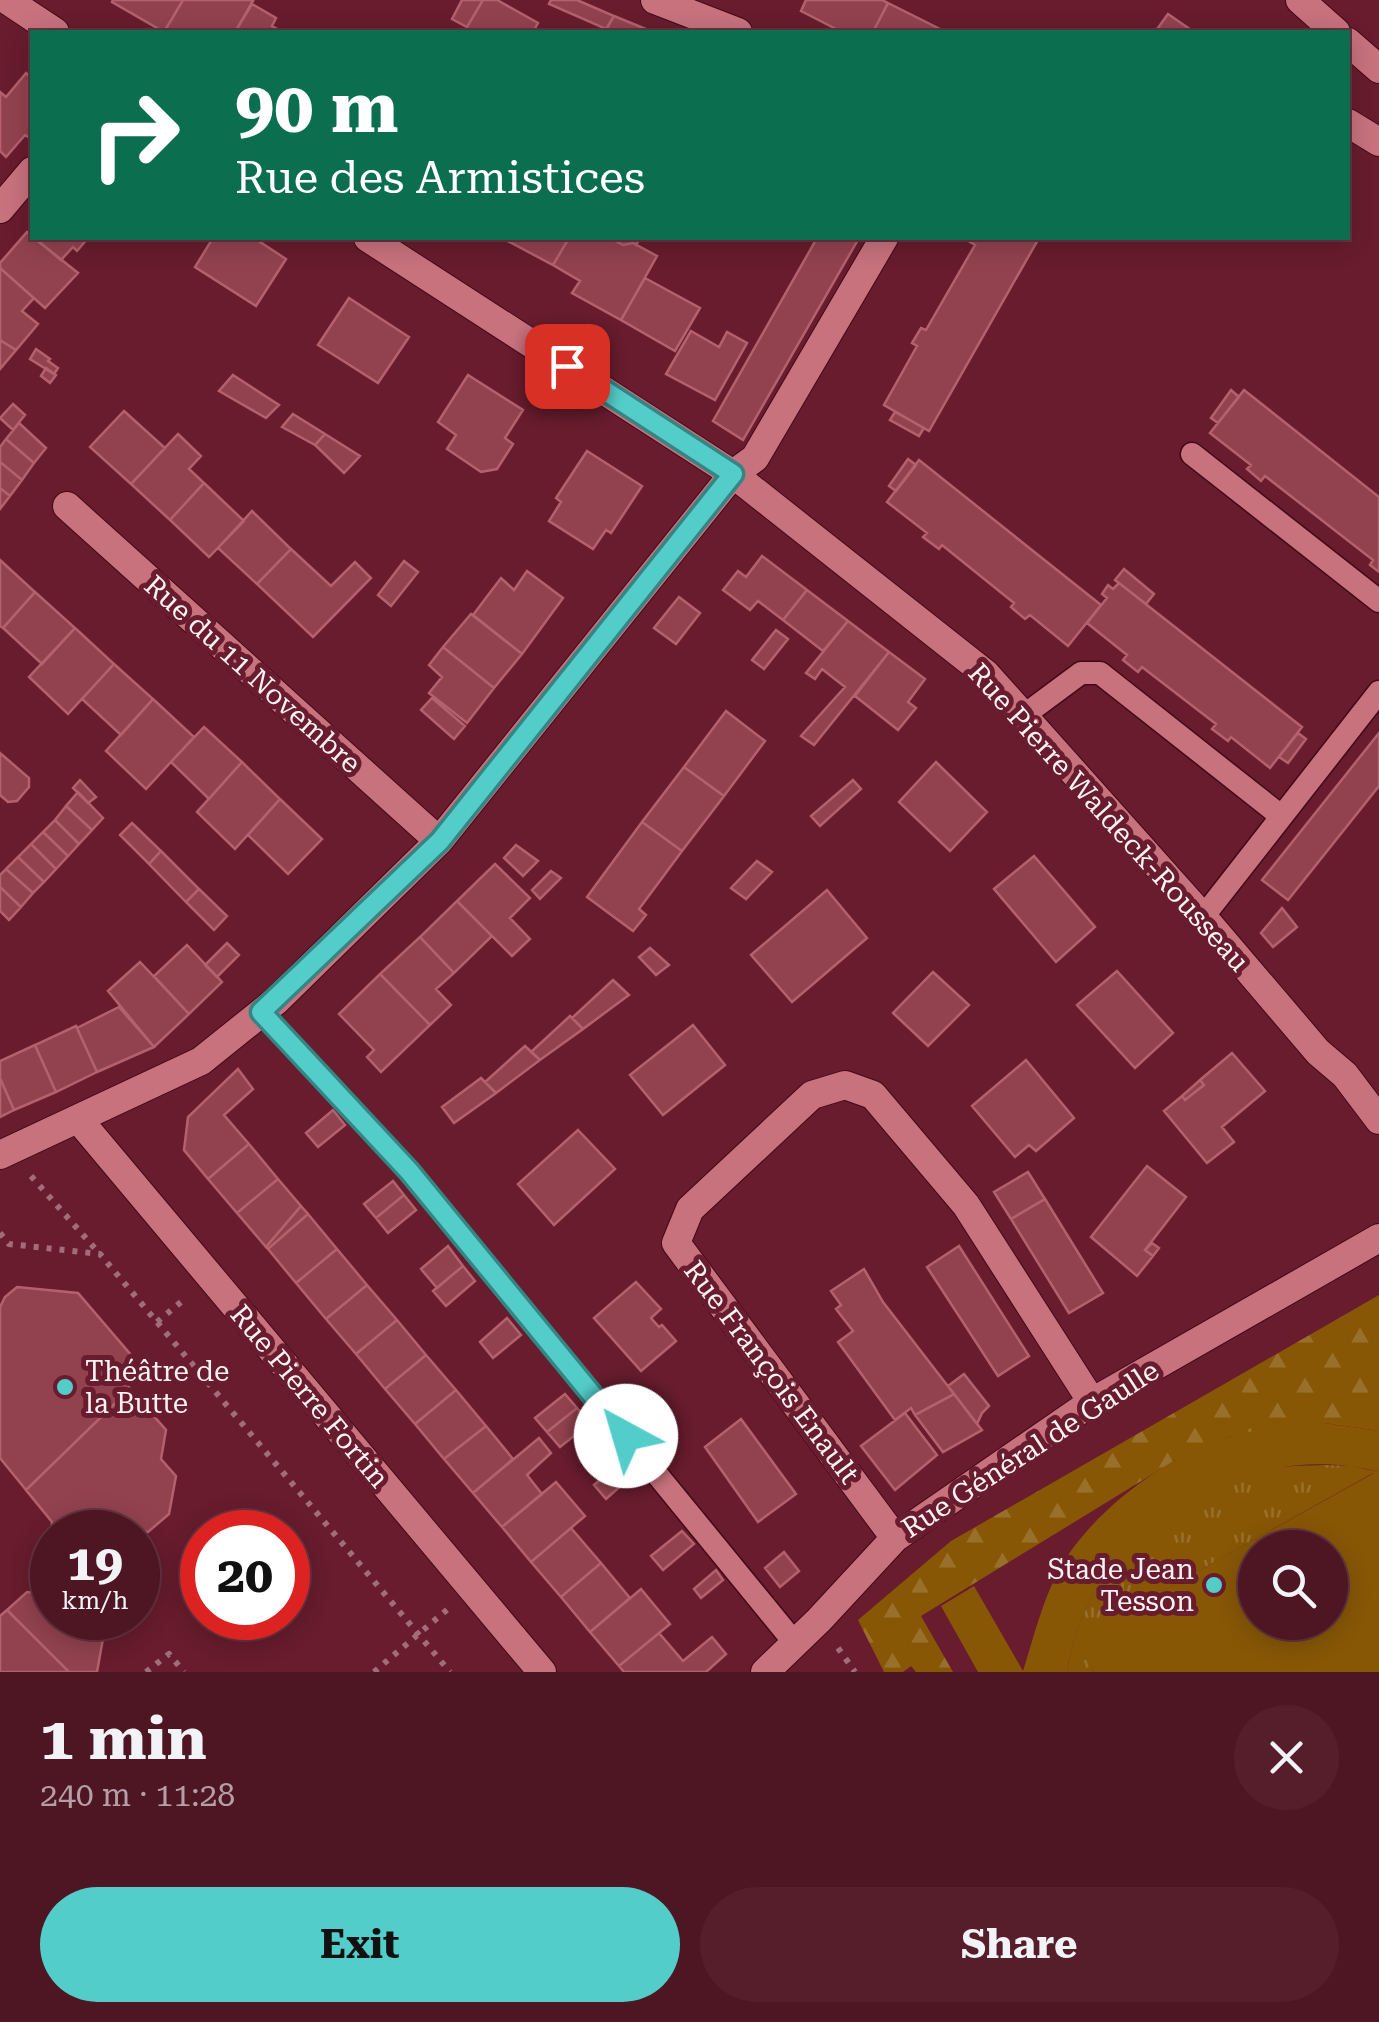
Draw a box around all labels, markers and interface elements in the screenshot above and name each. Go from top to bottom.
text: 90 m [235,67,399,149]
icon: right [70,70,200,200]
text: Rue des Armistices [235,151,645,204]
pin [525,324,610,409]
icon: arrive [540,339,595,394]
street label: Rue du 11 Novembre [138,569,368,780]
street label: Rue Pierre Waldeck-Rousseau [961,656,1256,978]
street label: Rue François Enault [677,1255,866,1490]
street label: Rue Pierre Fortin [224,1298,396,1494]
street label: Rue Général de Gaulle [896,1354,1165,1545]
place label: Théâtre de la Butte [85,1355,229,1420]
marker: Théâtre de la Butte [54,1376,76,1398]
position arrow [574,1384,678,1488]
speed limit sign: 20 [180,1510,310,1640]
map controls [1238,1530,1348,1640]
button: search [1238,1530,1348,1640]
text: 19 [67,1534,123,1592]
place label: Stade Jean Tesson [1047,1553,1194,1618]
marker: Stade Jean Tesson [1203,1574,1225,1596]
text: km/h [62,1586,128,1615]
text: 1 min [40,1703,207,1774]
button: close [1234,1705,1339,1810]
text: 240 m · 11:28 [40,1776,235,1814]
button: Exit [40,1887,680,2002]
button: Share [700,1887,1339,2002]

